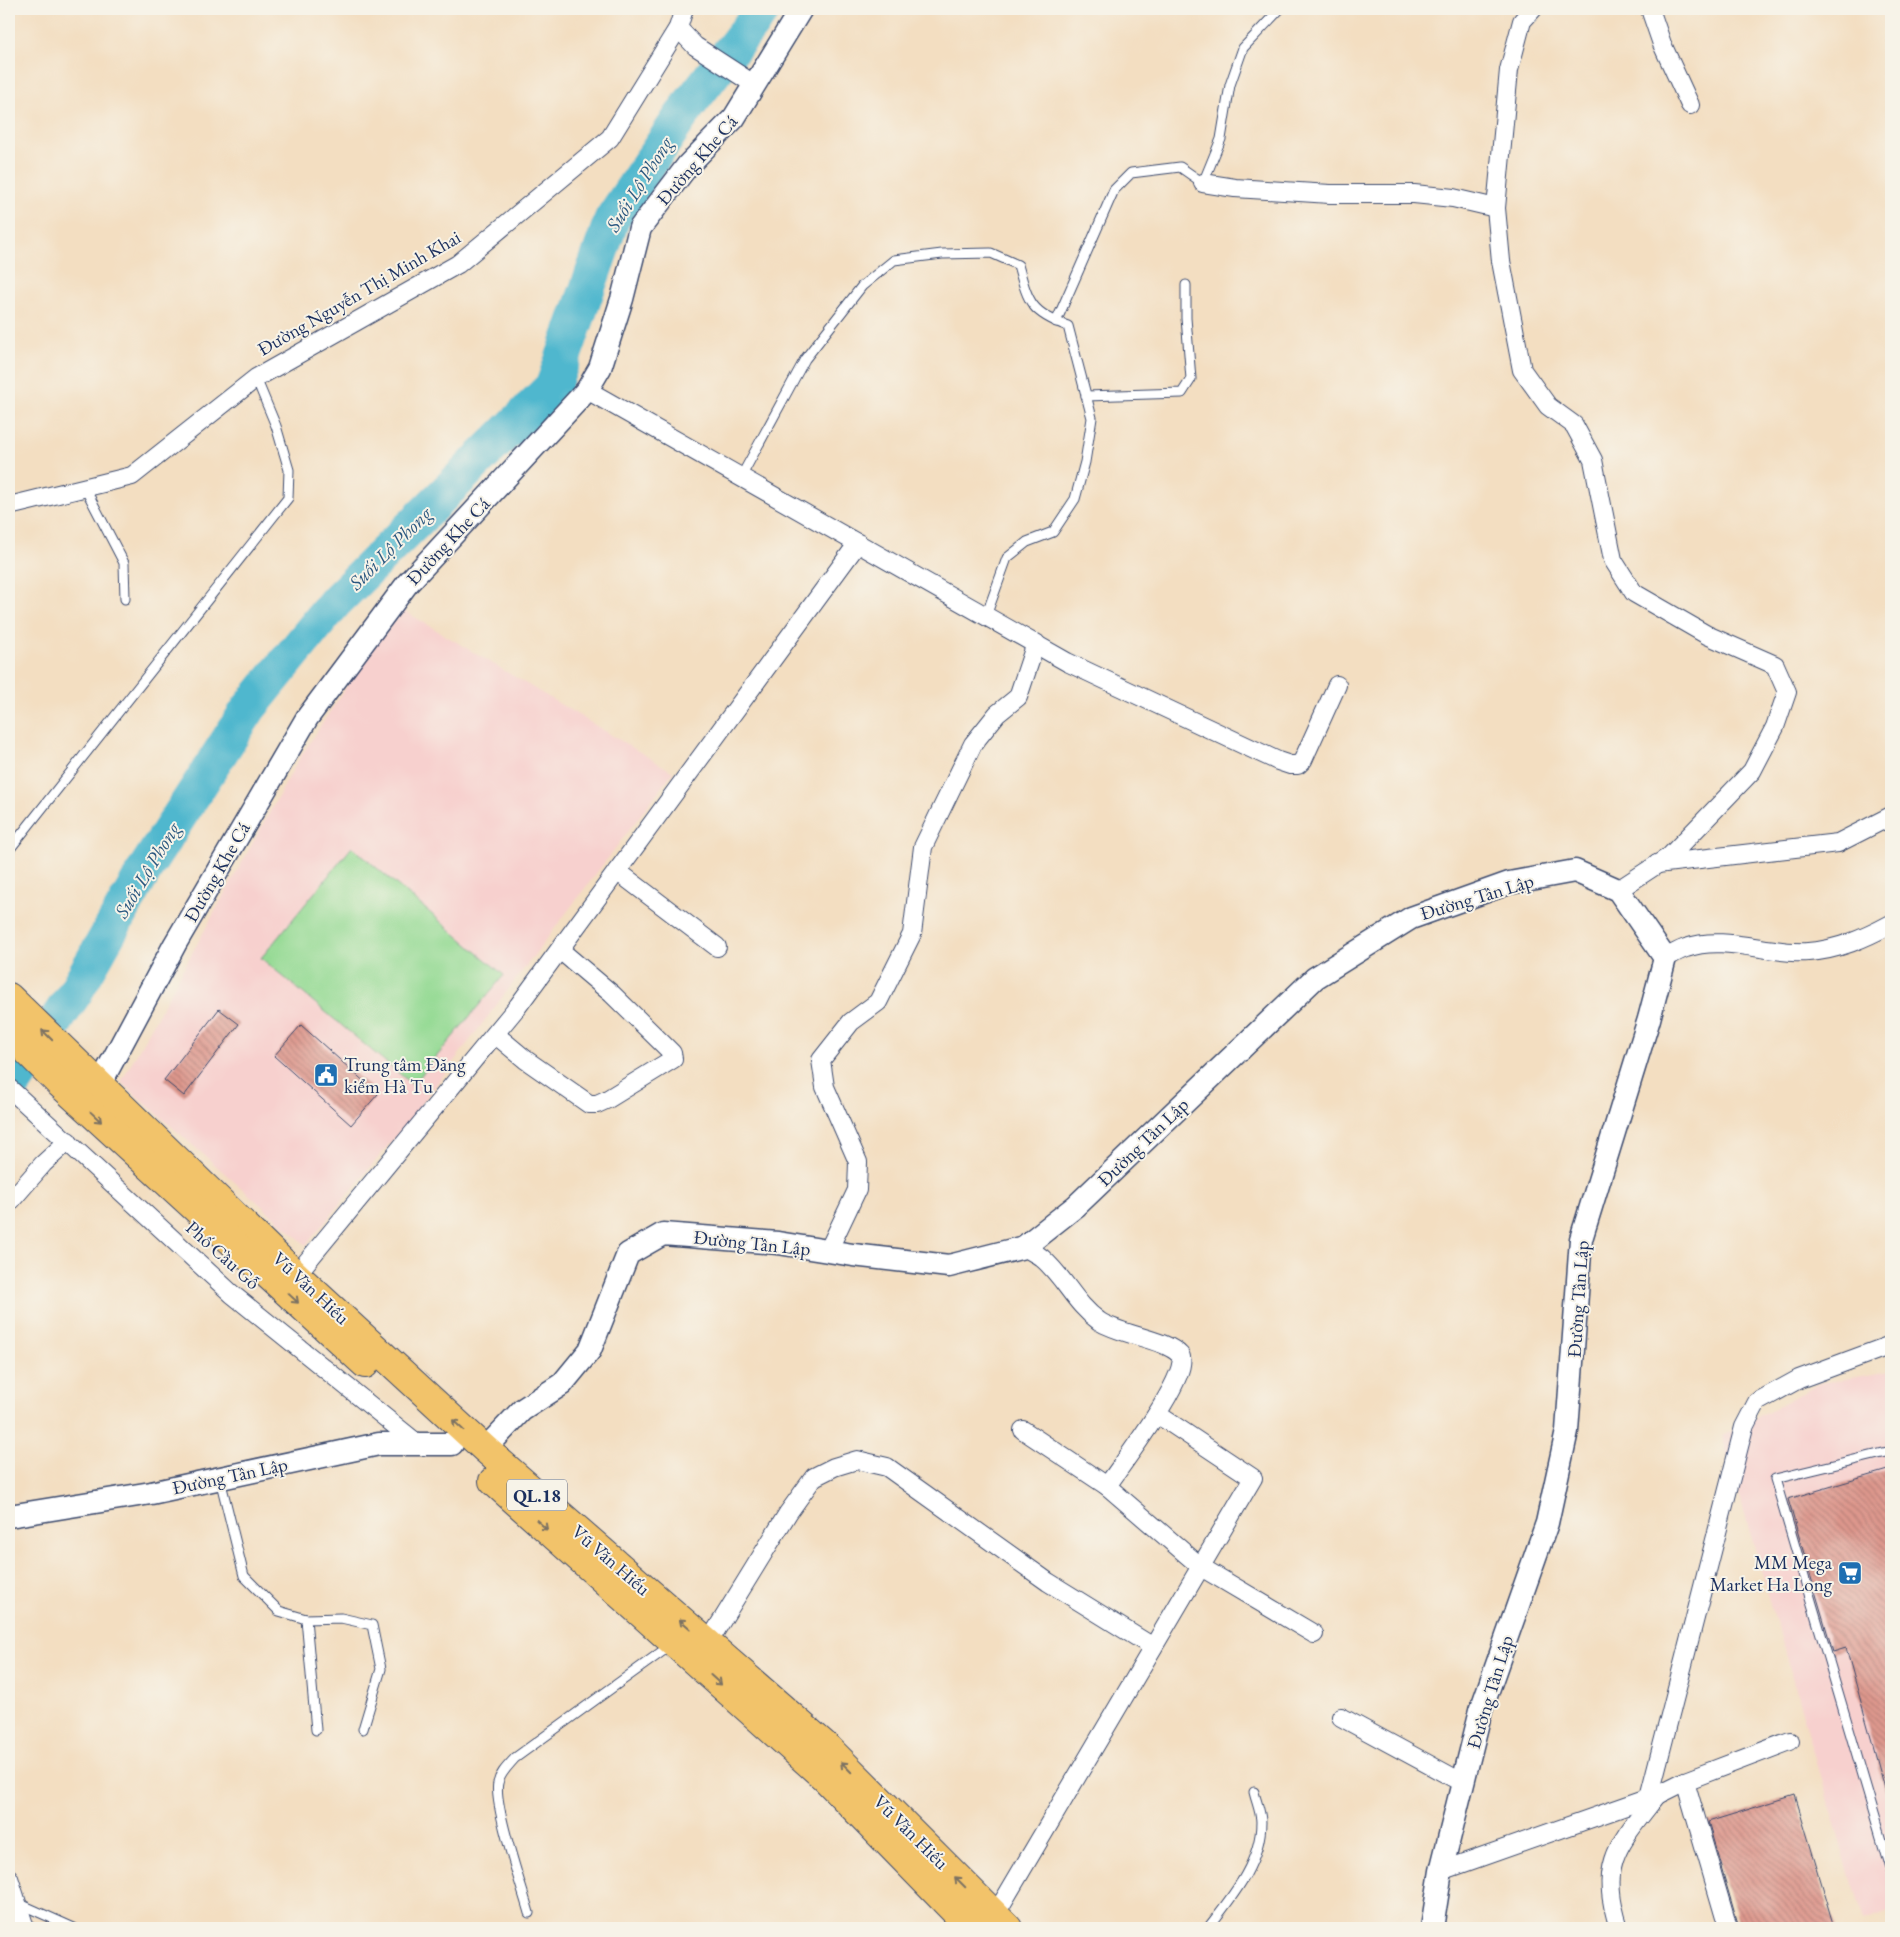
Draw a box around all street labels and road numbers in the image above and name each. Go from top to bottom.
street label: Đường Khe Cá [651,109,743,210]
street label: Đường Nguyễn Thị Minh Khai [253,224,465,361]
street label: Đường Khe Cá [401,491,496,590]
street label: Đường Khe Cá [178,817,256,927]
street label: Đường Tân Lập [1417,868,1537,926]
street label: Đường Tân Lập [1092,1092,1194,1192]
street label: Phố Cầu Gỗ [181,1215,265,1295]
street label: Đường Tân Lập [692,1224,812,1262]
street label: Đường Tân Lập [1561,1239,1595,1358]
street label: Vũ Văn Hiếu [267,1246,355,1330]
street label: Đường Tân Lập [170,1452,290,1500]
road number: QL.18 [507,1480,567,1510]
street label: Vũ Văn Hiếu [566,1519,656,1601]
street label: Đường Tân Lập [1461,1632,1519,1752]
street label: Vũ Văn Hiếu [868,1789,954,1875]

